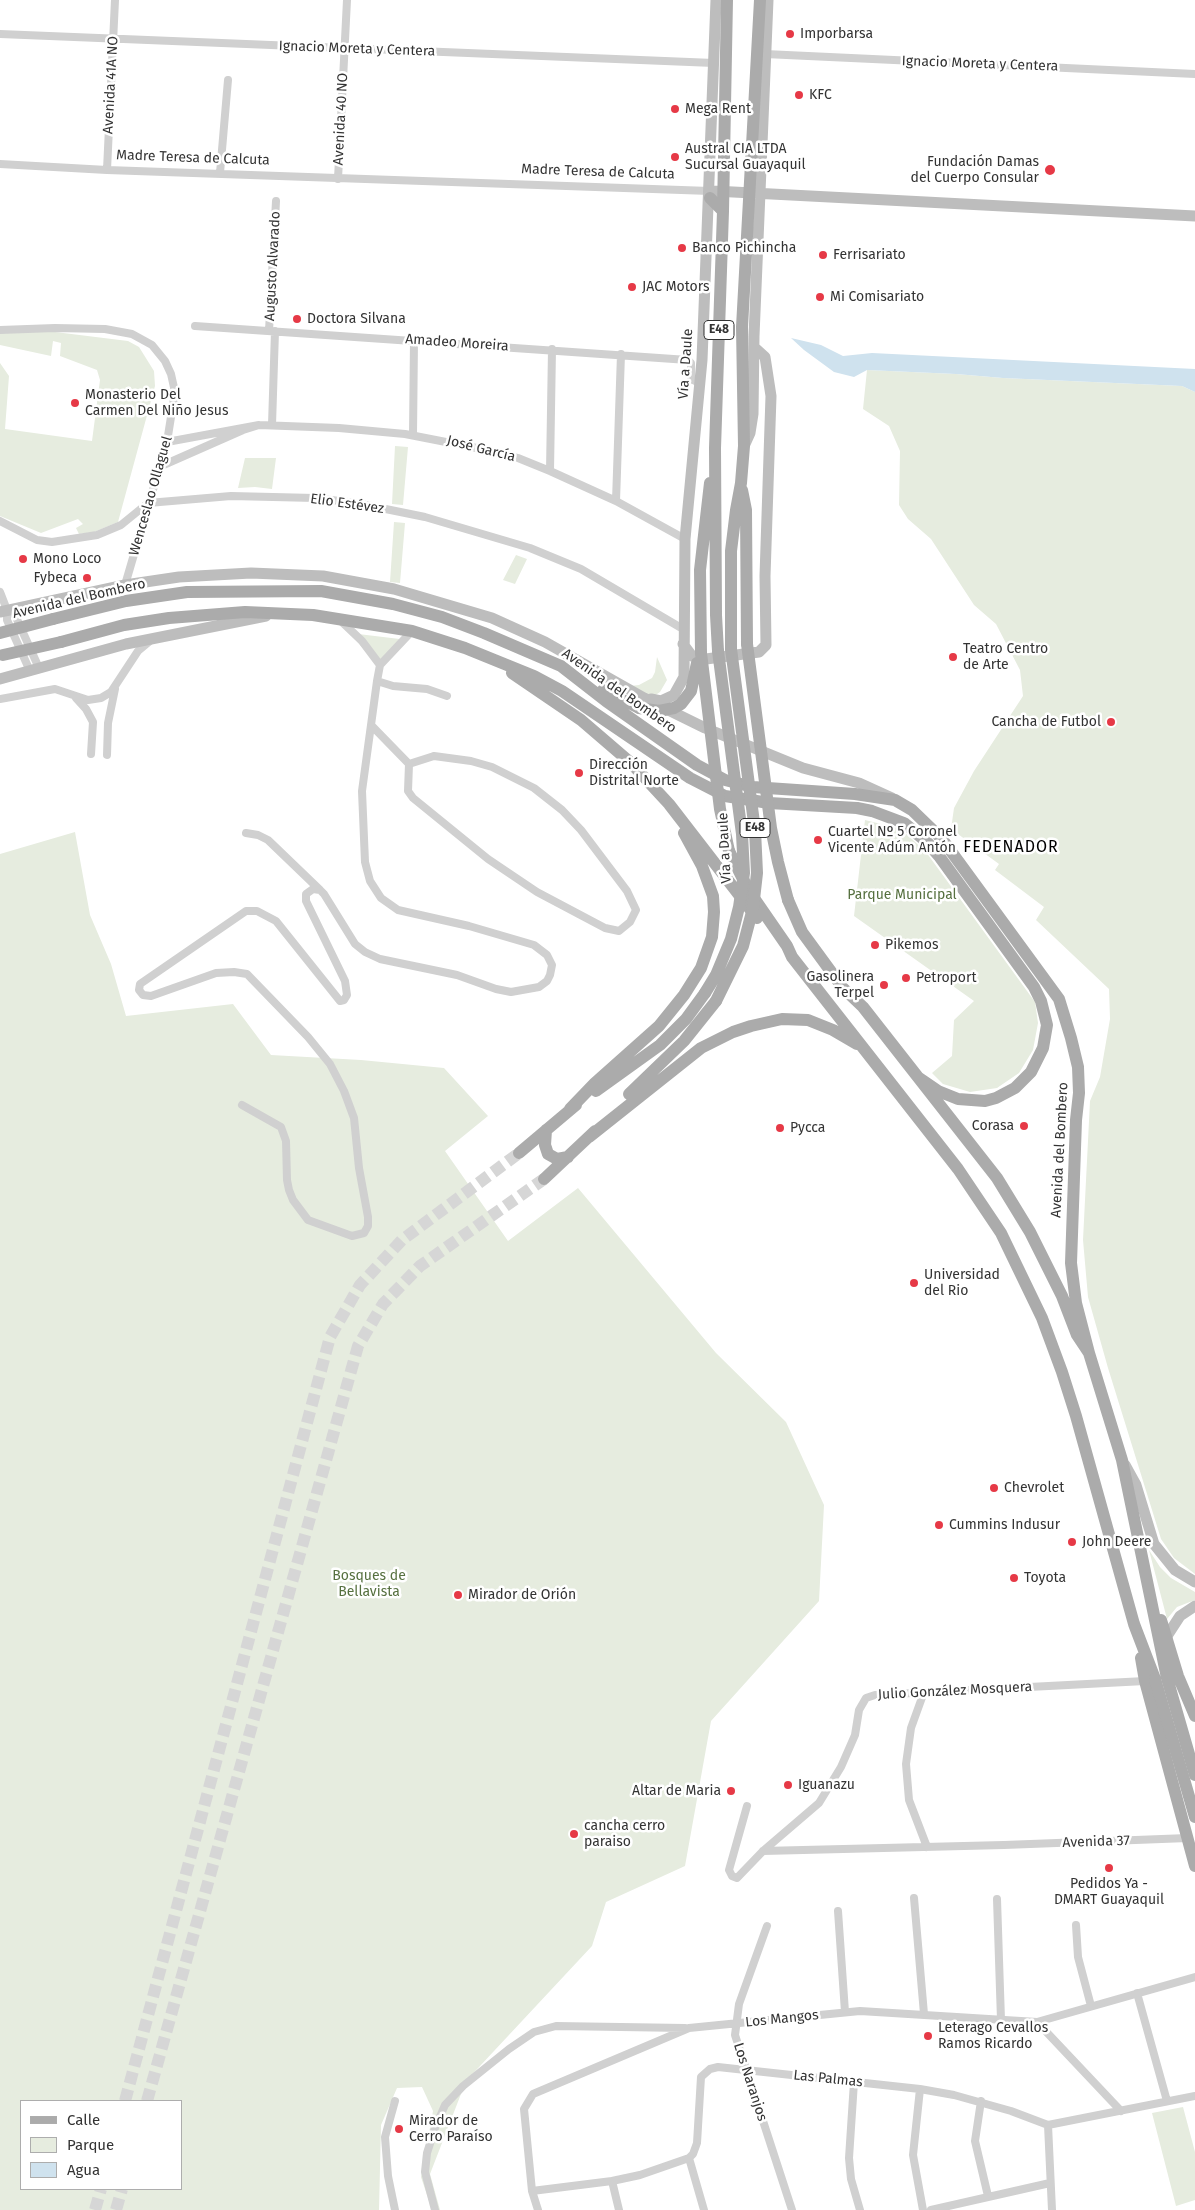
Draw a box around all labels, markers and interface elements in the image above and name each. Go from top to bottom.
place label: Imporbarsa [800,26,873,42]
marker: Imporbarsa [784,28,796,40]
street label: Avenida 41A NO [100,36,122,134]
street label: Ignacio Moreta y Centera [278,38,436,60]
street label: Ignacio Moreta y Centera [901,53,1059,75]
street label: Avenida 40 NO [330,72,352,166]
place label: KFC [809,87,832,103]
marker: KFC [793,89,805,101]
place label: Mega Rent [685,101,751,117]
marker: Mega Rent [669,103,681,115]
place label: Austral CIA LTDA Sucursal Guayaquil [685,141,806,174]
street label: Madre Teresa de Calcuta [116,147,270,169]
marker: Austral CIA LTDA Sucursal Guayaquil [669,151,681,163]
place label: Fundación Damas del Cuerpo Consular [911,154,1039,186]
street label: Madre Teresa de Calcuta [521,161,675,183]
marker: Fundación Damas del Cuerpo Consular [1043,163,1057,177]
street label: Augusto Alvarado [262,211,284,321]
place label: Banco Pichincha [692,240,796,256]
marker: Banco Pichincha [676,242,688,254]
place label: Ferrisariato [833,247,906,263]
marker: Ferrisariato [817,249,829,261]
place label: JAC Motors [642,279,710,295]
marker: JAC Motors [626,281,638,293]
place label: Mi Comisariato [830,289,924,305]
marker: Mi Comisariato [814,291,826,303]
place label: Doctora Silvana [307,311,406,327]
marker: Doctora Silvana [291,313,303,325]
road number: E48 [704,320,734,340]
street label: Vía a Daule [675,328,697,400]
street label: Amadeo Moreira [405,331,509,355]
place label: Monasterio Del Carmen Del Niño Jesus [85,387,228,420]
marker: Monasterio Del Carmen Del Niño Jesus [69,397,81,409]
street label: José García [445,432,517,466]
street label: Wenceslao Ollaguel [126,434,176,558]
street label: Elio Estévez [309,491,385,517]
place label: Mono Loco [33,551,102,567]
marker: Mono Loco [17,553,29,565]
place label: Fybeca [34,570,77,586]
marker: Fybeca [81,572,93,584]
street label: Avenida del Bombero [11,576,147,622]
place label: Teatro Centro de Arte [963,641,1048,674]
street label: Avenida del Bombero [559,645,679,737]
marker: Teatro Centro de Arte [947,651,959,663]
place label: Cancha de Futbol [991,714,1101,730]
marker: Cancha de Futbol [1105,716,1117,728]
place label: Dirección Distrital Norte [589,757,679,790]
marker: Dirección Distrital Norte [573,767,585,779]
street label: Vía a Daule [715,812,735,884]
road number: E48 [740,818,770,838]
place label: Cuartel Nº 5 Coronel Vicente Adúm Antón [828,824,957,856]
marker: Cuartel Nº 5 Coronel Vicente Adúm Antón [812,834,824,846]
district label: FEDENADOR [962,838,1060,858]
park label: Parque Municipal [847,887,957,903]
place label: Pikemos [885,937,938,953]
marker: Pikemos [869,939,881,951]
place label: Gasolinera Terpel [807,969,874,1002]
place label: Petroport [916,970,977,986]
marker: Petroport [900,972,912,984]
marker: Gasolinera Terpel [878,979,890,991]
street label: Avenida del Bombero [1048,1082,1072,1218]
place label: Corasa [972,1118,1014,1134]
place label: Pycca [790,1120,825,1136]
marker: Corasa [1018,1120,1030,1132]
marker: Pycca [774,1122,786,1134]
place label: Universidad del Rio [924,1267,1000,1300]
marker: Universidad del Rio [908,1277,920,1289]
place label: Chevrolet [1004,1480,1064,1496]
marker: Chevrolet [988,1482,1000,1494]
place label: Cummins Indusur [949,1517,1060,1533]
marker: Cummins Indusur [933,1519,945,1531]
place label: John Deere [1082,1534,1151,1550]
marker: John Deere [1066,1536,1078,1548]
park label: Bosques de Bellavista [332,1568,406,1600]
place label: Toyota [1024,1570,1066,1586]
marker: Toyota [1008,1572,1020,1584]
place label: Mirador de Orión [468,1587,576,1603]
marker: Mirador de Orión [452,1589,464,1601]
street label: Julio González Mosquera [877,1679,1033,1703]
place label: Iguanazu [798,1777,855,1793]
marker: Iguanazu [782,1779,794,1791]
place label: Altar de Maria [632,1783,721,1799]
marker: Altar de Maria [725,1785,737,1797]
place label: cancha cerro paraiso [584,1818,665,1850]
marker: cancha cerro paraiso [568,1828,580,1840]
street label: Avenida 37 [1062,1832,1130,1852]
marker: Pedidos Ya - DMART Guayaquil [1103,1862,1115,1874]
place label: Pedidos Ya - DMART Guayaquil [1054,1876,1164,1908]
street label: Los Mangos [745,2007,819,2031]
place label: Leterago Cevallos Ramos Ricardo [938,2020,1048,2052]
marker: Leterago Cevallos Ramos Ricardo [922,2030,934,2042]
street label: Los Naranjos [729,2041,771,2123]
street label: Las Palmas [793,2067,863,2091]
legend [20,2100,182,2190]
text: Calle [67,2111,100,2129]
place label: Mirador de Cerro Paraíso [409,2113,493,2146]
marker: Mirador de Cerro Paraíso [393,2123,405,2135]
text: Parque [67,2136,114,2154]
text: Agua [67,2161,100,2179]

